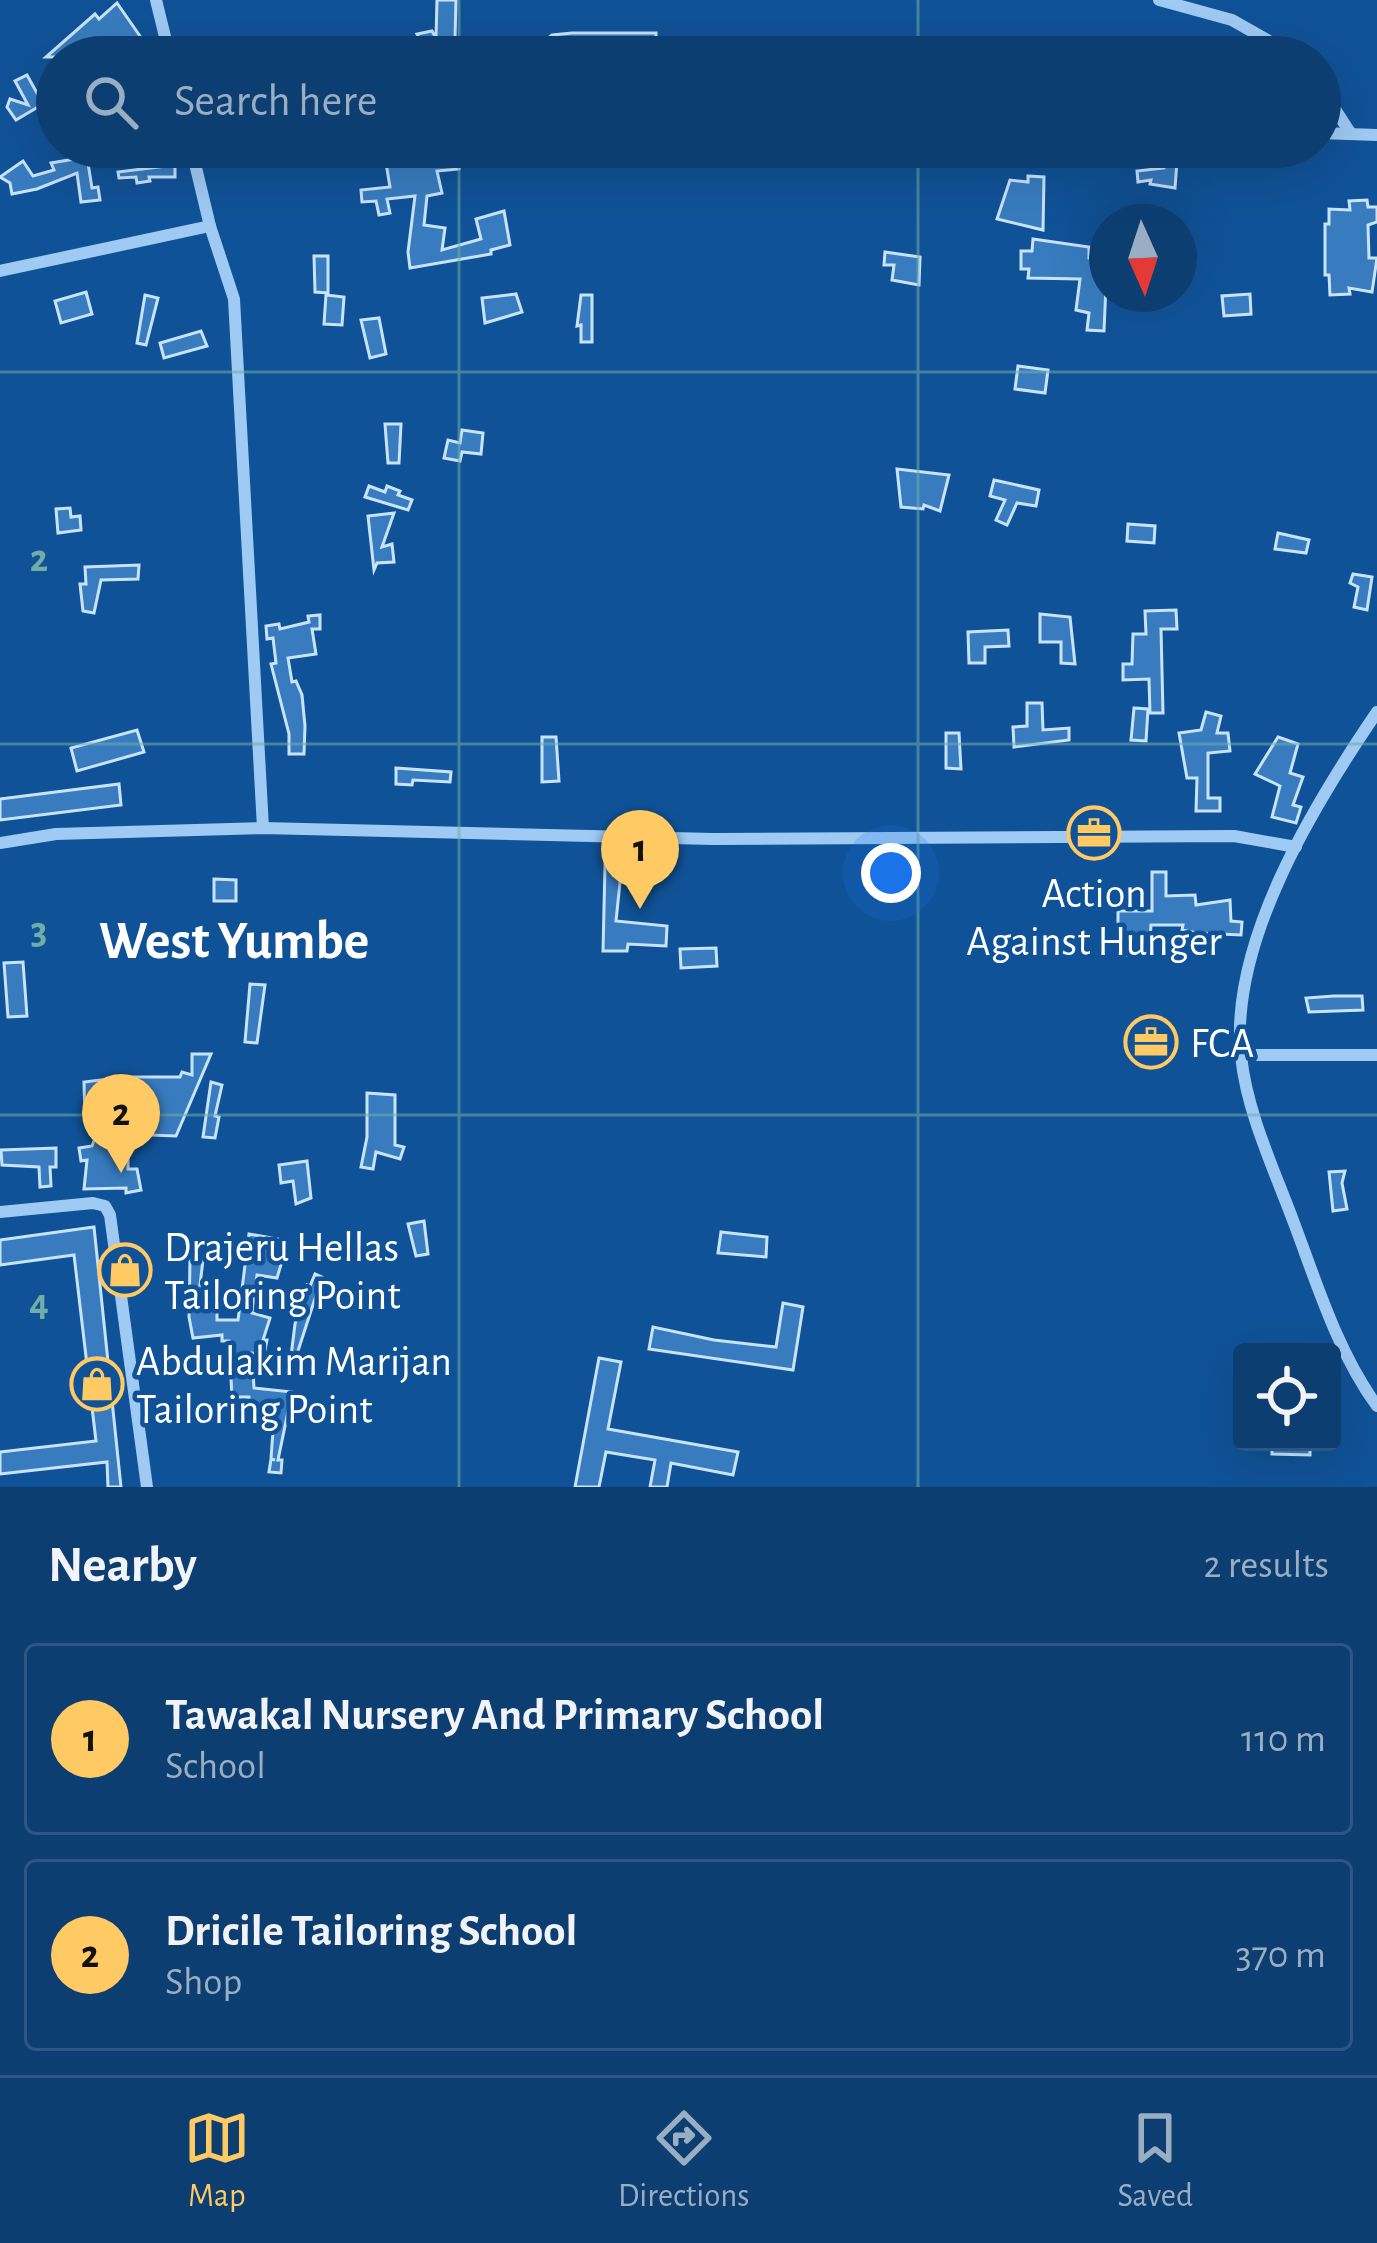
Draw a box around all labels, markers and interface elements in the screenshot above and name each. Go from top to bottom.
search box [36,36,1341,168]
icon: search [78,69,144,135]
text: Search here [174,79,377,124]
north arrow [1089,204,1197,312]
text: 2 [30,540,48,579]
office icon: Action Against Hunger [1066,805,1122,861]
pin: 1 [601,810,679,909]
your location [861,843,921,903]
place label: Action Against Hunger [966,873,1222,963]
text: 3 [31,912,47,951]
district label: West Yumbe [99,915,369,969]
office icon: FCA [1123,1014,1179,1070]
place label: FCA [1190,1023,1254,1065]
pin: 2 [82,1074,160,1173]
place label: Drajeru Hellas Tailoring Point [164,1227,401,1317]
shop icon: Drajeru Hellas Tailoring Point [97,1242,153,1298]
text: 4 [29,1284,49,1323]
place label: Abdulakim Marijan Tailoring Point [136,1341,452,1431]
map controls [1233,1343,1341,1451]
button: locate [1233,1343,1341,1451]
shop icon: Abdulakim Marijan Tailoring Point [69,1356,125,1412]
text: Nearby [48,1540,197,1591]
text: 2 results [1203,1546,1329,1585]
text: Tawakal Nursery And Primary School [165,1693,824,1738]
text: 1 [83,1720,97,1759]
text: 110 m [1241,1720,1326,1759]
text: School [165,1747,266,1786]
text: Dricile Tailoring School [165,1909,577,1954]
text: 2 [81,1936,99,1975]
text: 370 m [1235,1936,1326,1975]
text: Shop [165,1963,242,2002]
tab: Map [184,2105,250,2217]
tab: Directions [618,2105,749,2217]
tab: Saved [1117,2105,1193,2217]

